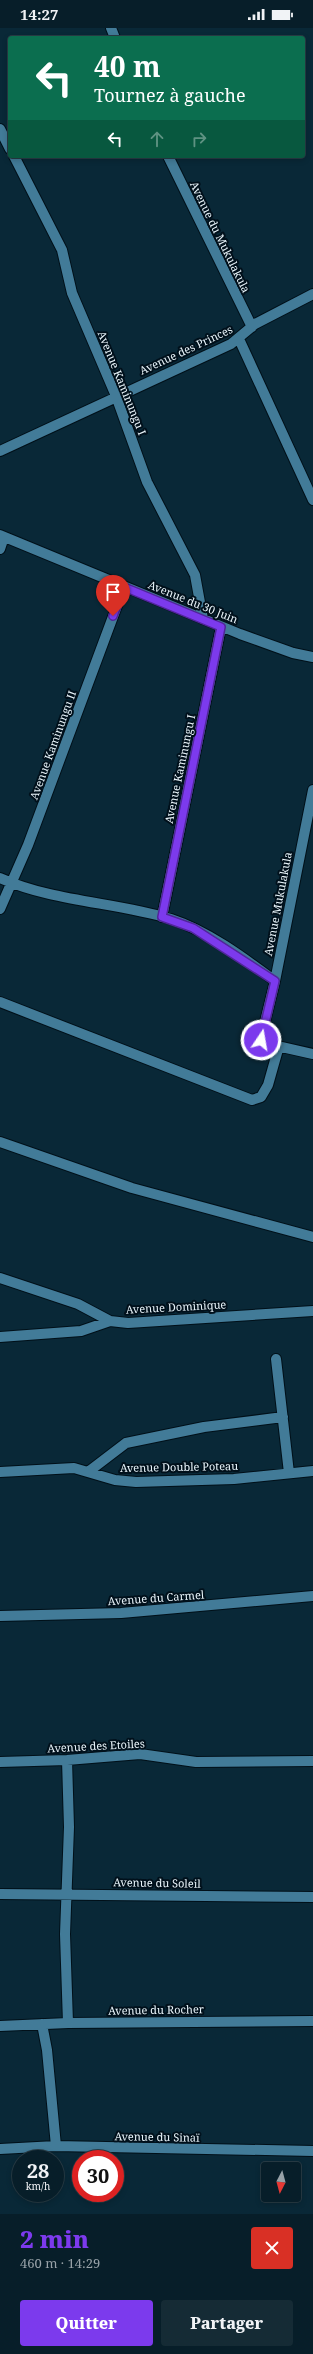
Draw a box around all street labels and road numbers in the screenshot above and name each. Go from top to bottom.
street label: Avenue du Mukulakula [187,179,254,295]
street label: Avenue des Princes [137,321,235,378]
street label: Avenue Kaminungu I [95,329,150,437]
street label: Avenue du 30 Juin [146,577,240,626]
street label: Avenue Kaminungu II [26,688,79,801]
street label: Avenue Kaminungu I [161,713,198,825]
street label: Avenue Mukulakula [260,851,295,957]
street label: Avenue Dominique [125,1296,227,1317]
street label: Avenue Double Poteau [120,1458,238,1475]
street label: Avenue du Carmel [107,1587,205,1608]
street label: Avenue des Etoiles [47,1735,145,1756]
street label: Avenue du Soleil [113,1874,201,1891]
street label: Avenue du Rocher [108,2001,205,2018]
street label: Avenue du Sinaï [114,2128,200,2145]

